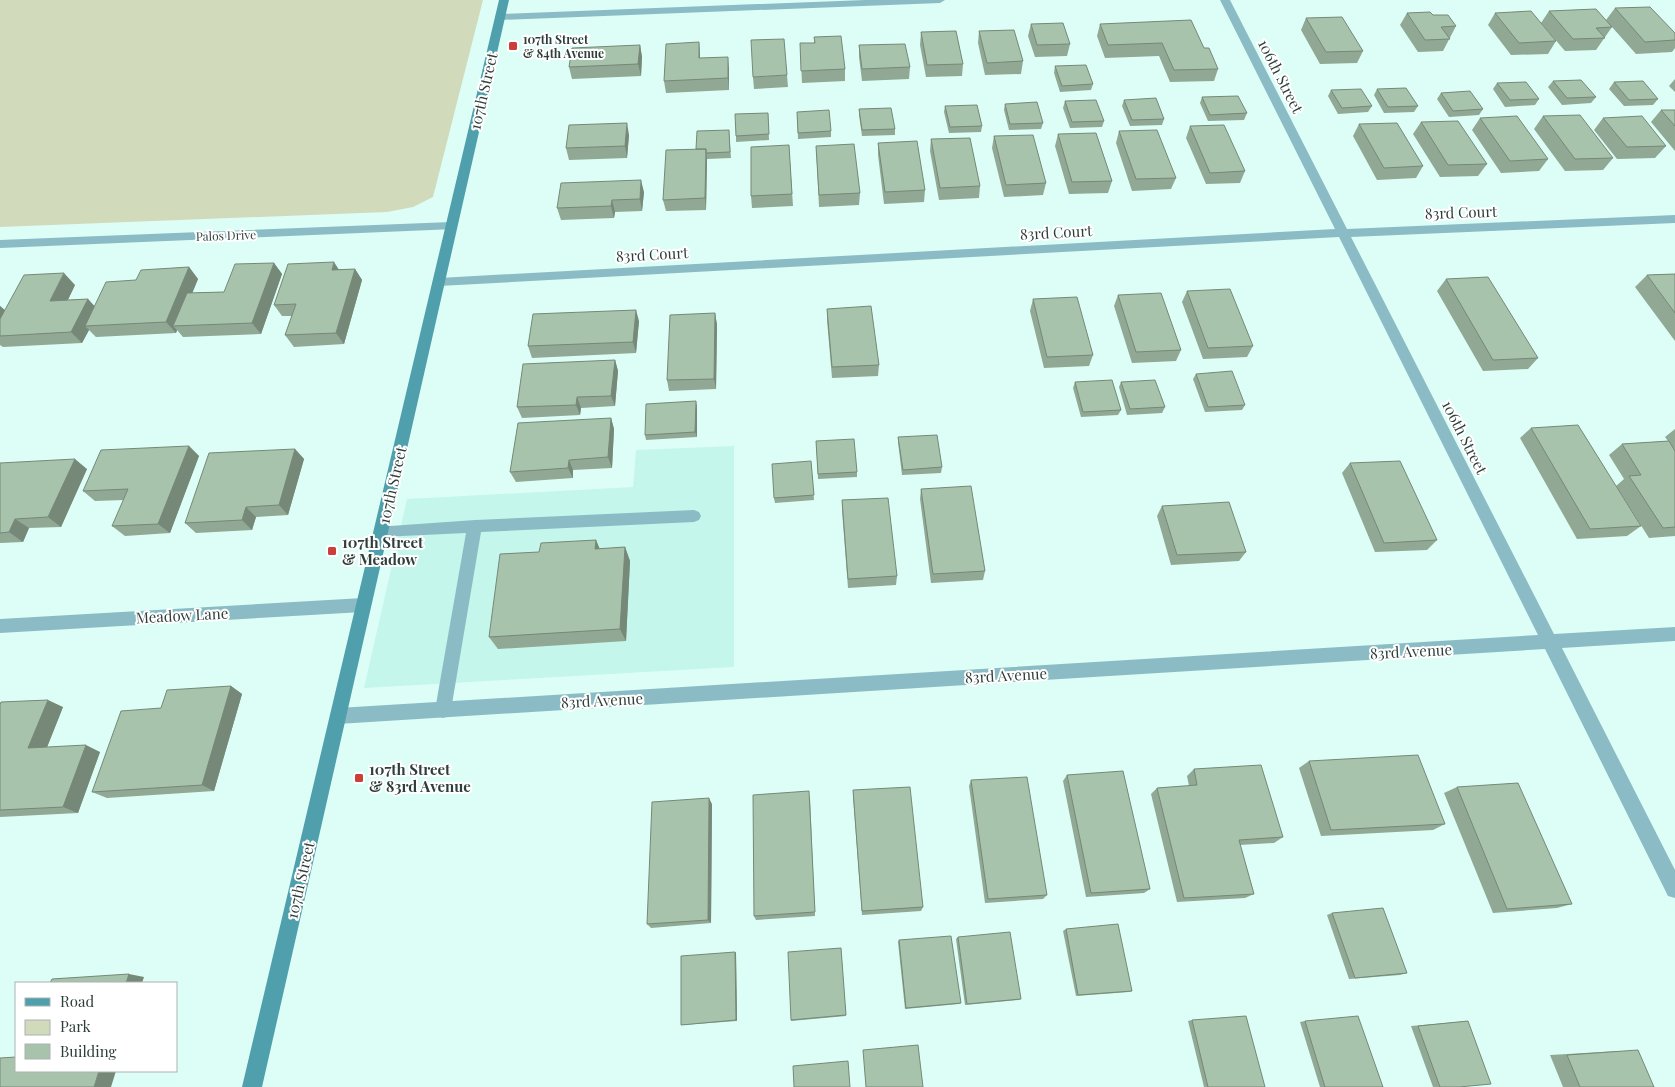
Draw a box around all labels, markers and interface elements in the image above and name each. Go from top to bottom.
place label: 107th Street & 84th Avenue [523,31,604,61]
street label: 106th Street [1254,36,1308,117]
marker: 107th Street & 84th Avenue [507,40,519,52]
street label: 107th Street [464,50,502,132]
street label: 83rd Court [1424,201,1498,223]
street label: 83rd Court [1019,220,1093,244]
street label: Palos Drive [195,226,257,244]
street label: 83rd Court [615,242,689,266]
street label: 106th Street [1438,397,1492,478]
street label: 107th Street [373,444,411,526]
place label: 107th Street & Meadow [342,532,424,569]
marker: 107th Street & Meadow [326,545,338,557]
street label: Meadow Lane [135,603,229,627]
street label: 83rd Avenue [1369,639,1453,663]
street label: 83rd Avenue [964,663,1048,687]
street label: 83rd Avenue [560,688,644,712]
place label: 107th Street & 83rd Avenue [369,759,471,796]
marker: 107th Street & 83rd Avenue [353,772,365,784]
street label: 107th Street [281,839,319,921]
legend [15,982,178,1072]
text: Road [60,991,94,1011]
text: Park [60,1016,92,1036]
text: Building [60,1041,117,1061]

